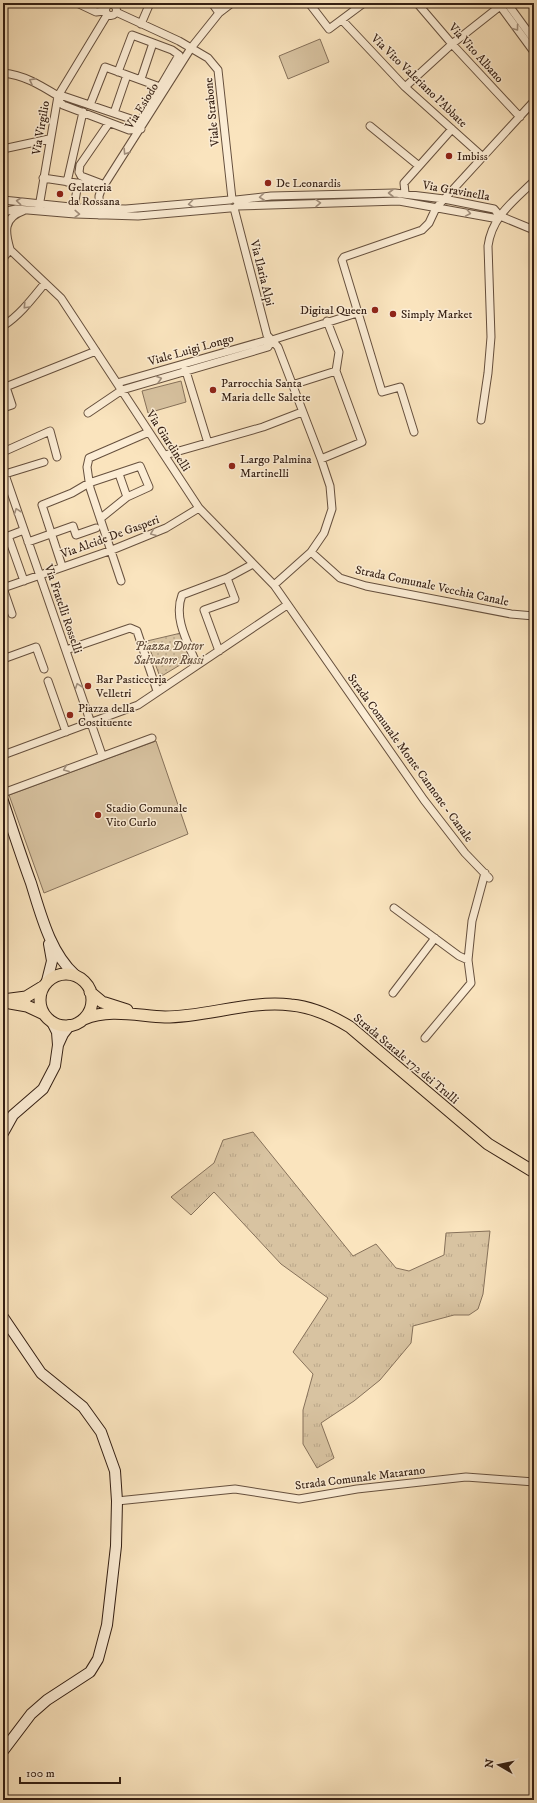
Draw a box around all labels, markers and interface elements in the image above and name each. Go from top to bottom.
street label: Via Vito Albano [445,19,507,86]
one-way arrow [511,23,518,30]
street label: Via Vito Valeriano l'Abbate [367,30,470,131]
street label: Viale Strabone [201,77,223,148]
one-way arrow [29,78,36,85]
street label: Via Esiodo [121,80,162,133]
street label: Via Virgilio [29,100,53,157]
one-way arrow [123,148,131,155]
place label: Imbiss [457,149,488,164]
marker: Imbiss [444,151,454,161]
place label: De Leonardis [276,176,341,191]
marker: De Leonardis [263,178,273,188]
street label: Via Gravinella [420,178,492,204]
place label: Gelateria da Rossana [68,180,121,209]
marker: Gelateria da Rossana [55,189,65,199]
one-way arrow [388,189,394,197]
one-way arrow [259,192,265,201]
one-way arrow [16,197,22,206]
one-way arrow [188,199,194,208]
one-way arrow [315,199,321,207]
one-way arrow [465,208,471,217]
one-way arrow [74,210,80,219]
street label: Via Ilaria Alpi [246,237,277,308]
one-way arrow [23,301,31,309]
place label: Digital Queen [300,303,368,318]
marker: Digital Queen [370,305,380,315]
place label: Simply Market [401,307,472,322]
marker: Simply Market [388,309,398,319]
street label: Viale Luigi Longo [146,331,236,370]
one-way arrow [155,375,162,384]
place label: Parrocchia Santa Maria delle Salette [221,376,311,405]
marker: Parrocchia Santa Maria delle Salette [208,385,218,395]
street label: Via Giardinelli [142,407,193,474]
place label: Largo Palmina Martinelli [240,452,313,481]
marker: Largo Palmina Martinelli [227,461,237,471]
one-way arrow [13,507,22,514]
street label: Via Alcide De Gasperi [58,512,161,562]
one-way arrow [149,529,156,537]
street label: Via Fratelli Rosselli [40,561,85,656]
street label: Strada Comunale Vecchia Canale [354,562,510,610]
park label: Piazza Dottor Salvatore Russi [133,639,205,668]
street label: Strada Comunale Monte Cannone - Canale [344,671,476,845]
place label: Bar Pasticceria Velletri [95,672,168,701]
marker: Bar Pasticceria Velletri [83,681,93,691]
one-way arrow [75,683,83,690]
place label: Piazza della Costituente [78,701,135,730]
marker: Piazza della Costituente [65,710,75,720]
one-way arrow [62,765,69,773]
place label: Stadio Comunale Vito Curlo [105,801,187,830]
marker: Stadio Comunale Vito Curlo [93,810,103,820]
street label: Strada Statale 172 dei Trulli [350,1011,462,1107]
street label: Strada Comunale Matarano [294,1463,426,1493]
north arrow [479,1745,519,1785]
text: N [482,1758,498,1769]
scale bar [20,1759,120,1785]
text: 100 m [26,1766,55,1781]

